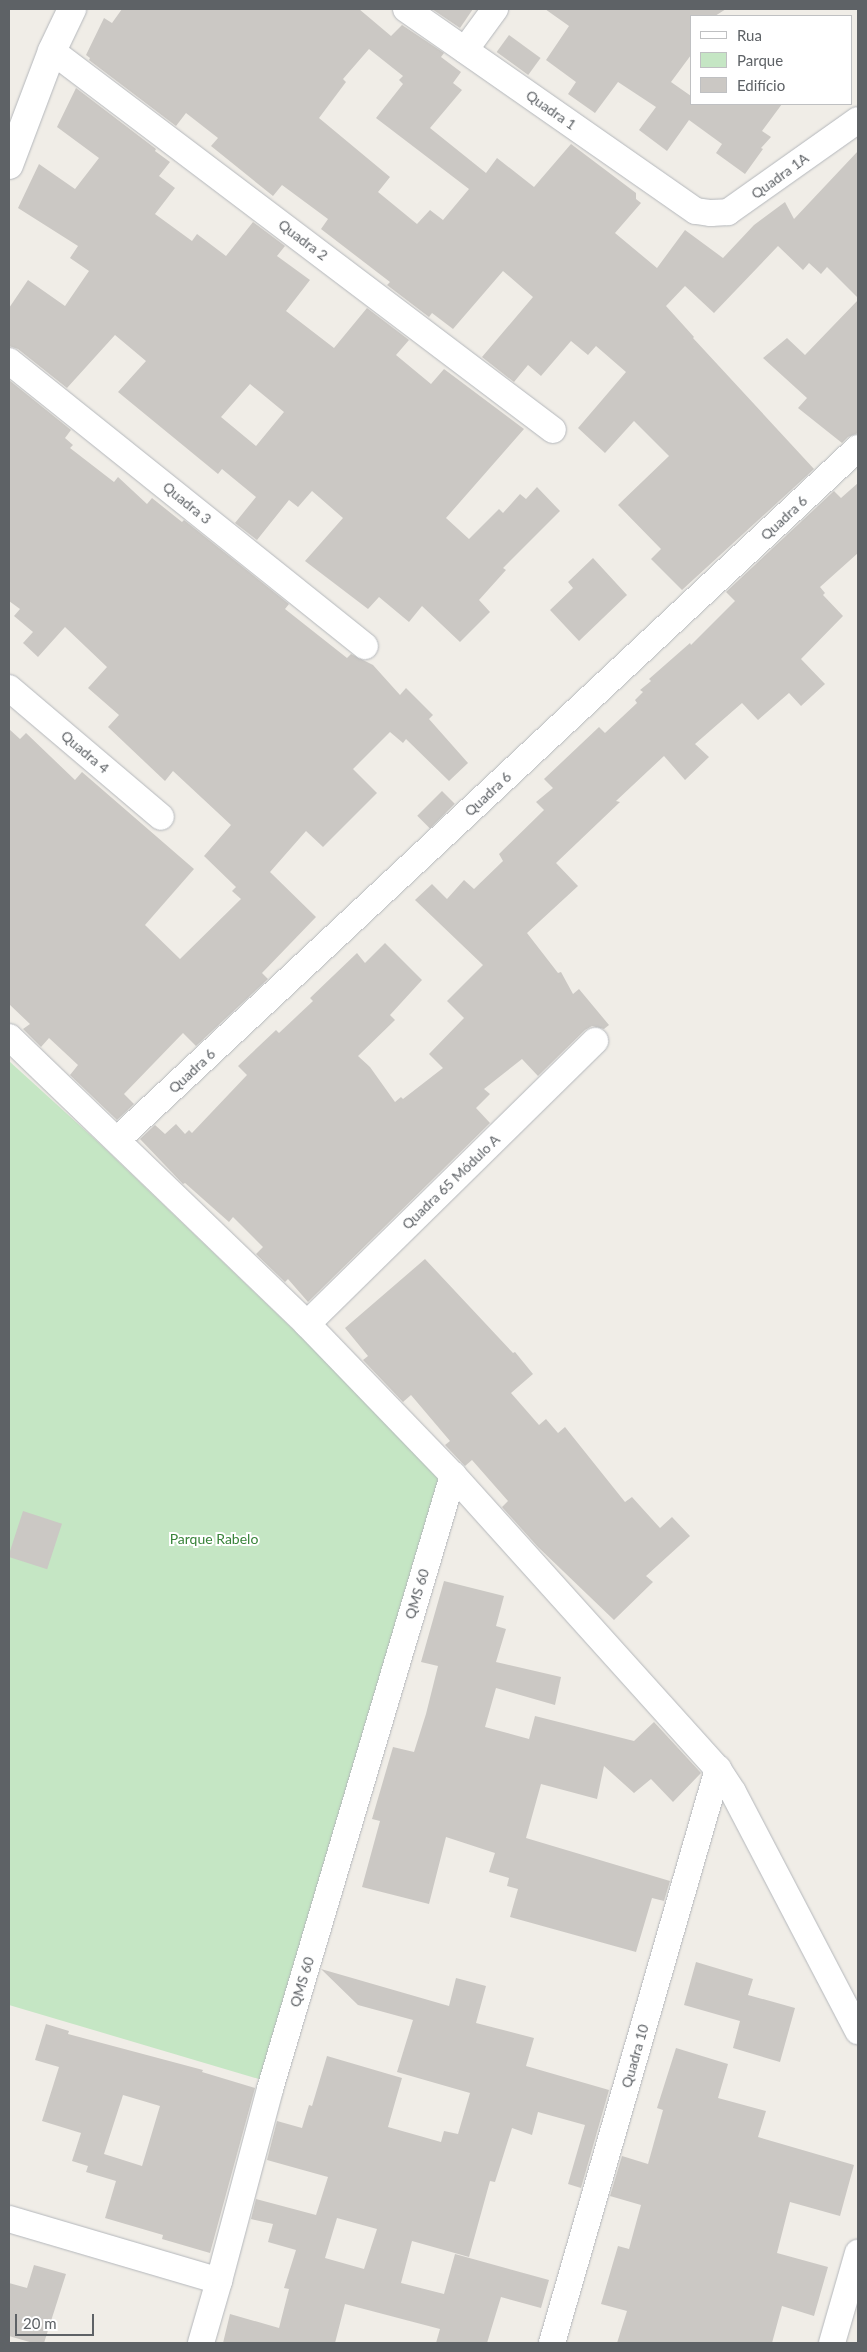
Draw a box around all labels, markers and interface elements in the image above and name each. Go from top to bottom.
legend [690,15,852,105]
text: Rua [737,26,762,44]
text: Parque [737,51,783,69]
text: Edifício [737,76,785,94]
street label: Quadra 1 [523,87,579,133]
street label: Quadra 1A [748,150,812,202]
street label: Quadra 2 [275,216,331,264]
street label: Quadra 3 [159,478,215,528]
street label: Quadra 6 [757,492,811,544]
street label: Quadra 4 [58,727,112,777]
street label: Quadra 6 [461,768,515,820]
street label: Quadra 6 [165,1045,219,1097]
street label: Quadra 65 Módulo A [399,1131,503,1233]
park label: Parque Rabelo [170,1531,258,1547]
street label: QMS 60 [401,1567,433,1621]
street label: QMS 60 [286,1955,318,2009]
street label: Quadra 10 [618,2022,652,2090]
scale bar [18,2304,96,2336]
text: 20 m [23,2314,57,2332]

